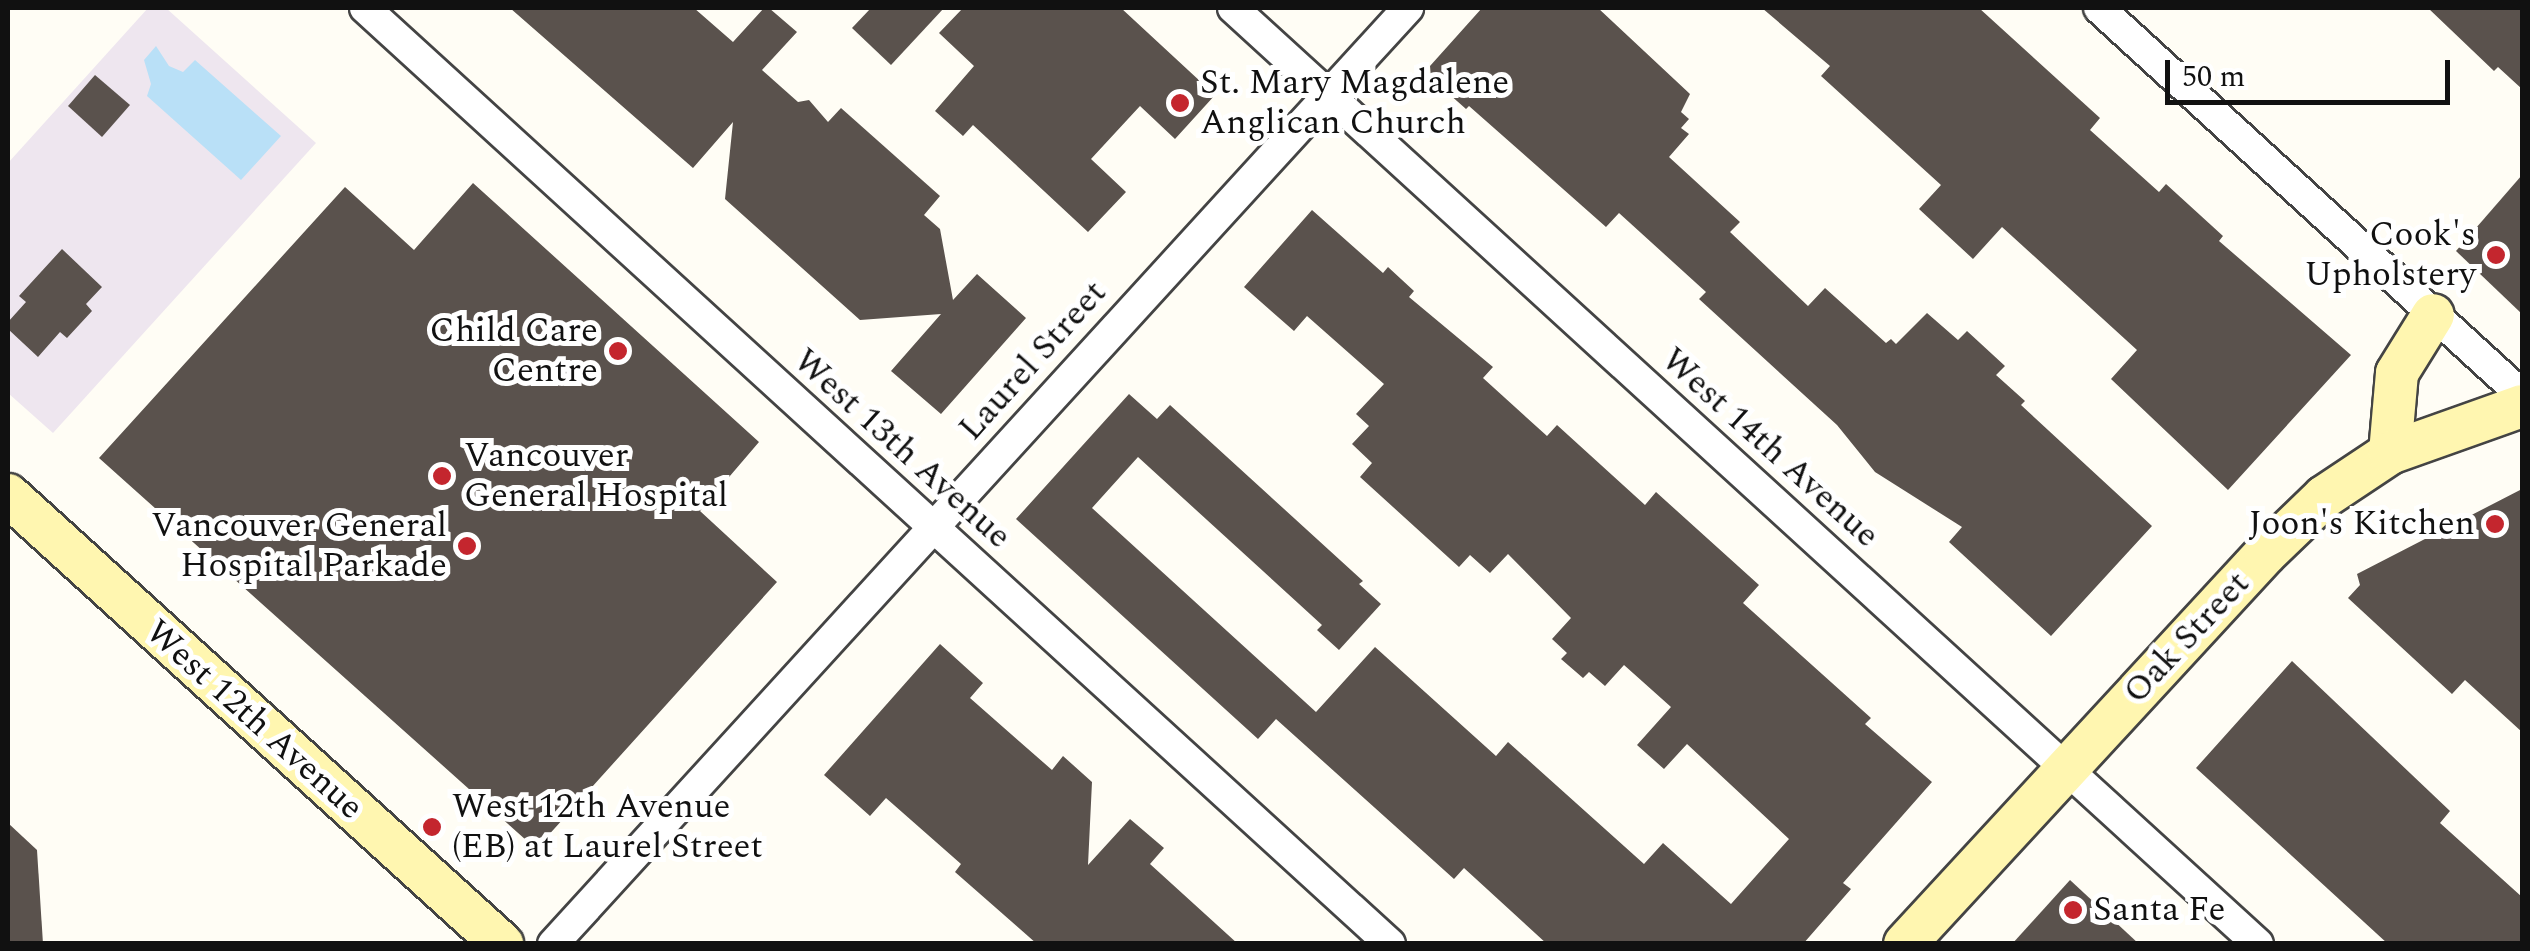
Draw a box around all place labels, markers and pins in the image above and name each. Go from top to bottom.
place label: St. Mary Magdalene Anglican Church [1200,62,1509,144]
marker: St. Mary Magdalene Anglican Church [1169,92,1191,114]
place label: Cook's Upholstery [2304,214,2476,296]
marker: Cook's Upholstery [2485,244,2507,266]
place label: Child Care Centre [429,310,598,392]
marker: Child Care Centre [607,340,629,362]
place label: Vancouver General Hospital [464,435,728,517]
marker: Vancouver General Hospital [429,463,455,489]
place label: Joon's Kitchen [2248,503,2475,545]
place label: Vancouver General Hospital Parkade [151,505,447,587]
marker: Joon's Kitchen [2484,513,2506,535]
marker: Vancouver General Hospital Parkade [456,535,478,557]
place label: West 12th Avenue (EB) at Laurel Street [452,786,763,868]
marker: West 12th Avenue (EB) at Laurel Street [421,816,443,838]
place label: Santa Fe [2093,889,2225,931]
marker: Santa Fe [2062,899,2084,921]

